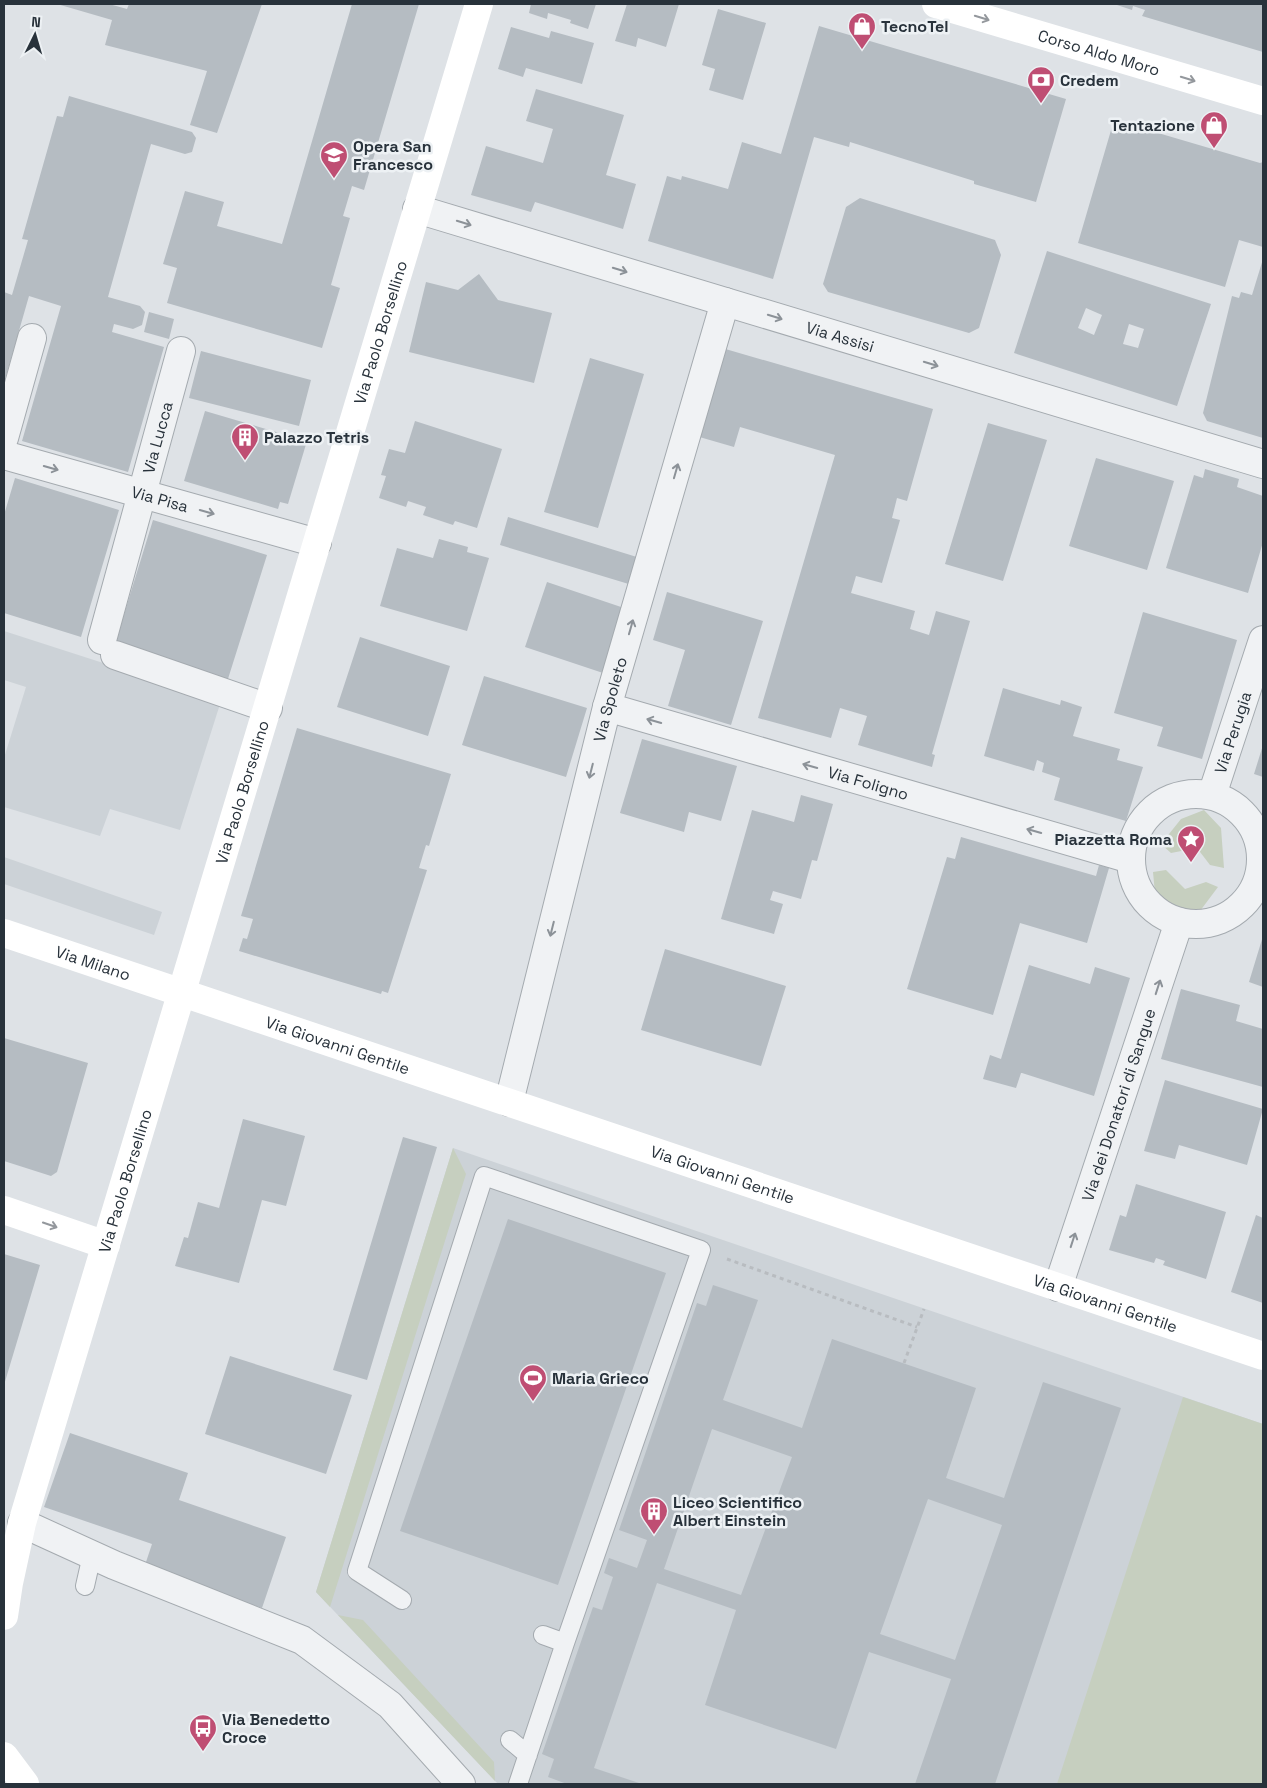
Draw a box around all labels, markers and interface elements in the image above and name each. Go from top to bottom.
north arrow [10,10,60,60]
shop icon: TecnoTel [847,11,877,50]
text: N [31,13,42,31]
one-way arrow [974,13,990,23]
place label: TecnoTel [881,16,949,37]
street label: Corso Aldo Moro [1035,25,1162,81]
bank icon: Credem [1026,65,1056,104]
place label: Credem [1060,70,1119,91]
one-way arrow [1180,75,1196,85]
shop icon: Tentazione [1199,110,1229,149]
place label: Tentazione [1110,115,1195,136]
place label: Opera San Francesco [353,136,433,175]
school or university icon: Opera San Francesco [319,140,349,179]
one-way arrow [456,218,472,228]
street label: Via Paolo Borsellino [349,258,412,407]
one-way arrow [611,265,627,275]
one-way arrow [767,312,783,322]
street label: Via Assisi [803,317,877,357]
one-way arrow [922,359,938,369]
street label: Via Lucca [138,399,178,476]
building icon: Palazzo Tetris [230,422,260,461]
place label: Palazzo Tetris [264,427,369,448]
one-way arrow [672,463,682,479]
one-way arrow [42,464,58,473]
street label: Via Pisa [129,481,191,517]
one-way arrow [199,508,215,517]
one-way arrow [626,619,636,635]
street label: Via Spoleto [589,655,632,744]
street label: Via Perugia [1210,689,1256,776]
one-way arrow [647,715,663,725]
street label: Via Paolo Borsellino [211,718,274,867]
one-way arrow [803,761,819,771]
street label: Via Foligno [825,762,911,805]
one-way arrow [586,763,595,779]
place icon: Piazzetta Roma [1176,824,1206,863]
one-way arrow [1026,826,1042,836]
place label: Piazzetta Roma [1055,829,1172,850]
one-way arrow [547,921,556,937]
street label: Via Milano [53,941,133,986]
one-way arrow [1154,979,1163,995]
street label: Via dei Donatori di Sangue [1077,1006,1161,1204]
street label: Via Giovanni Gentile [263,1012,412,1080]
street label: Via Paolo Borsellino [94,1107,157,1255]
street label: Via Giovanni Gentile [648,1141,797,1209]
one-way arrow [42,1221,58,1231]
one-way arrow [1069,1233,1079,1249]
street label: Via Giovanni Gentile [1031,1270,1180,1338]
sports icon: Maria Grieco [518,1363,548,1402]
place label: Maria Grieco [552,1368,649,1389]
place label: Liceo Scientifico Albert Einstein [673,1492,802,1531]
building icon: Liceo Scientifico Albert Einstein [639,1496,669,1535]
place label: Via Benedetto Croce [222,1709,330,1748]
bus stop icon: Via Benedetto Croce [188,1713,218,1752]

